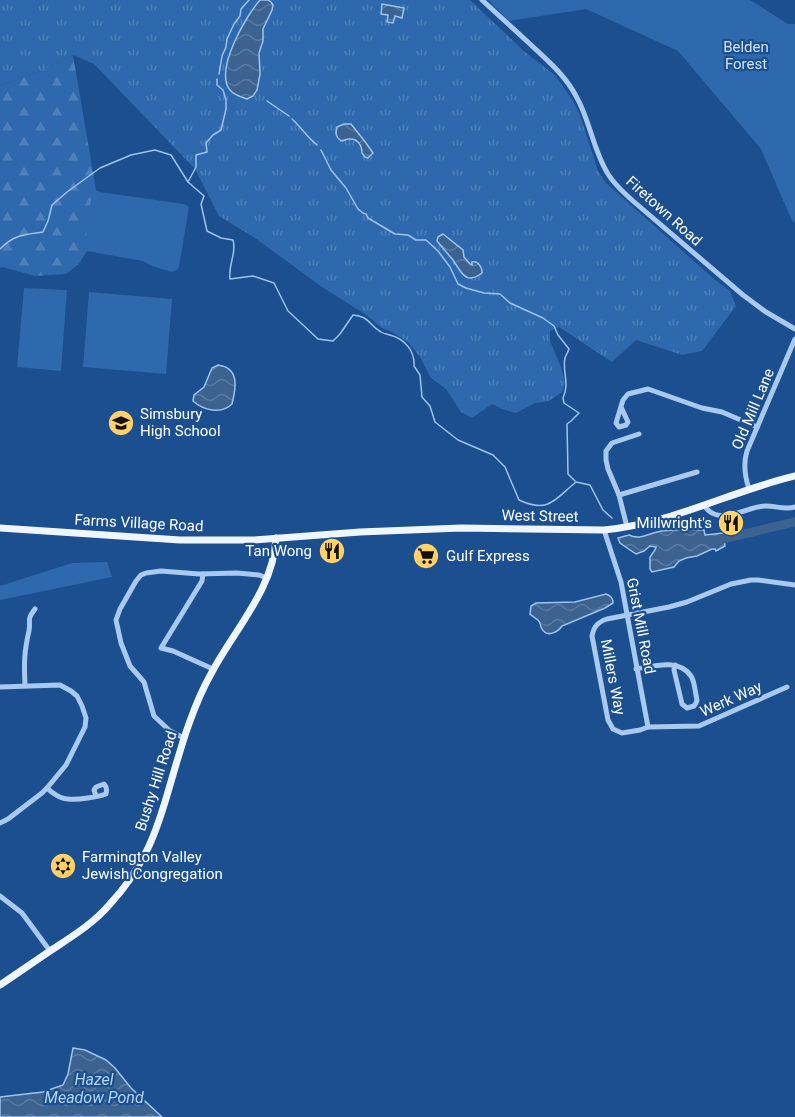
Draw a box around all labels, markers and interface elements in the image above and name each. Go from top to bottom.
park label: Belden Forest [723,38,769,73]
street label: Firetown Road [622,172,706,250]
street label: Old Mill Lane [728,366,778,452]
place label: Simsbury High School [140,405,221,440]
school or university icon: Simsbury High School [106,408,136,438]
street label: West Street [501,506,579,526]
restaurant icon: Millwright's [716,508,746,538]
street label: Farms Village Road [74,511,204,535]
place label: Millwright's [637,514,712,532]
restaurant icon: Tan Wong [317,536,347,566]
supermarket icon: Gulf Express [411,541,441,571]
place label: Tan Wong [245,542,312,560]
place label: Gulf Express [446,547,530,565]
street label: Grist Mill Road [623,576,659,676]
street label: Millers Way [597,638,629,716]
street label: Werk Way [697,677,765,721]
street label: Bushy Hill Road [131,729,181,833]
place label: Farmington Valley Jewish Congregation [82,848,223,883]
synagogue icon: Farmington Valley Jewish Congregation [48,851,78,881]
water label: Hazel Meadow Pond [44,1070,144,1107]

